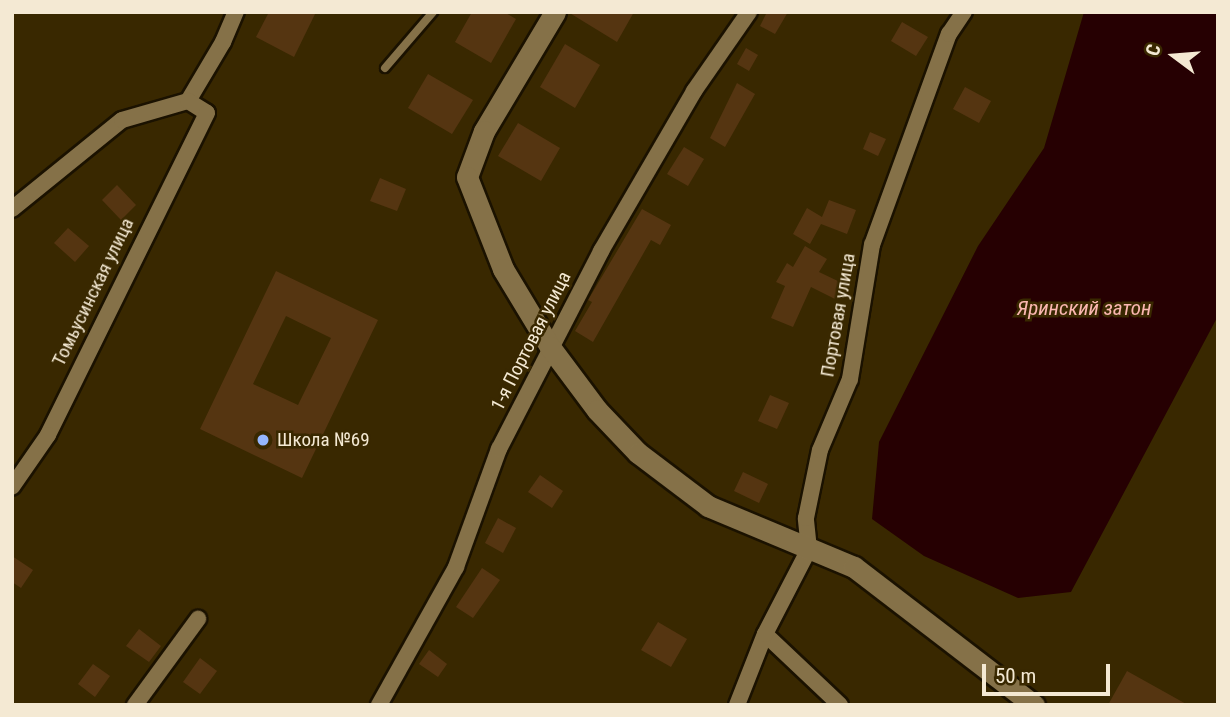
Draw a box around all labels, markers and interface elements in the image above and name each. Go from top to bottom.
north arrow [1139,21,1209,91]
text: С [1141,42,1166,58]
street label: Томьусинская улица [47,214,139,370]
street label: Портовая улица [816,251,860,379]
street label: 1-я Портовая улица [486,268,576,414]
water label: Яринский затон [1017,295,1151,321]
place label: Школа №69 [277,429,370,451]
marker: Школа №69 [255,432,271,448]
scale bar [985,650,1113,694]
text: 50 m [995,664,1036,688]

